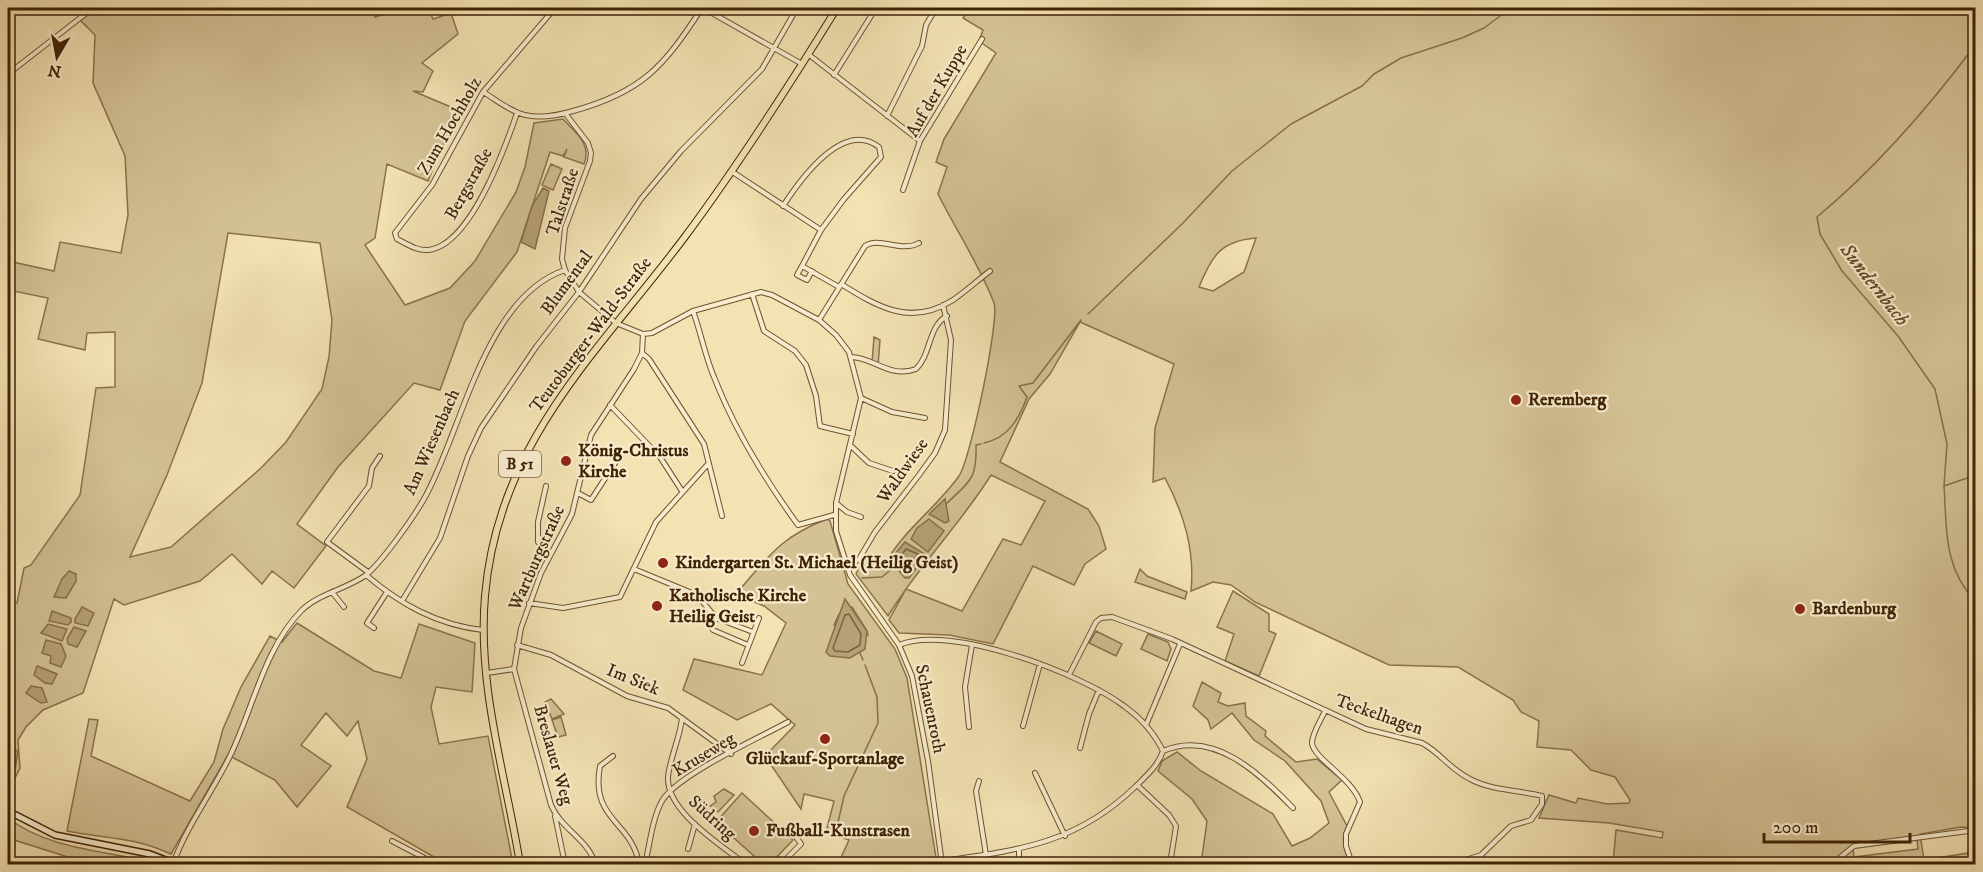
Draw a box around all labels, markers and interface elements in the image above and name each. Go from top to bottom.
north arrow [27,27,87,87]
street label: Auf der Kuppe [902,41,972,141]
text: N [46,60,63,82]
street label: Zum Hochholz [413,73,487,179]
street label: Bergstraße [440,144,498,224]
street label: Talstraße [542,166,584,238]
water label: Sundernbach [1833,238,1914,331]
street label: Blumental [536,246,598,320]
street label: Teutoburger-Wald-Straße [525,253,657,417]
street label: Am Wiesenbach [399,385,465,498]
place label: Reremberg [1528,389,1608,411]
marker: Reremberg [1509,393,1523,407]
street label: Waldwiese [872,434,933,509]
place label: König-Christus Kirche [578,440,689,483]
road number: B 51 [499,451,541,477]
marker: König-Christus Kirche [559,454,573,468]
street label: Wartburgstraße [504,502,570,615]
place label: Kindergarten St. Michael (Heilig Geist) [675,552,958,574]
marker: Kindergarten St. Michael (Heilig Geist) [656,556,670,570]
place label: Katholische Kirche Heilig Geist [669,585,807,628]
place label: Bardenburg [1812,598,1897,620]
marker: Katholische Kirche Heilig Geist [650,599,664,613]
marker: Bardenburg [1793,602,1807,616]
street label: Im Siek [603,659,663,701]
street label: Schauenroth [910,662,950,756]
street label: Teckelhagen [1332,690,1426,740]
street label: Breslauer Weg [528,702,578,808]
street label: Kruseweg [669,728,740,782]
marker: Glückauf-Sportanlage [818,732,832,746]
place label: Glückauf-Sportanlage [746,748,905,770]
street label: Südring [684,791,741,845]
scale bar [1764,806,1910,844]
text: 200 m [1773,817,1819,839]
place label: Fußball-Kunstrasen [766,820,910,842]
marker: Fußball-Kunstrasen [747,824,761,838]

